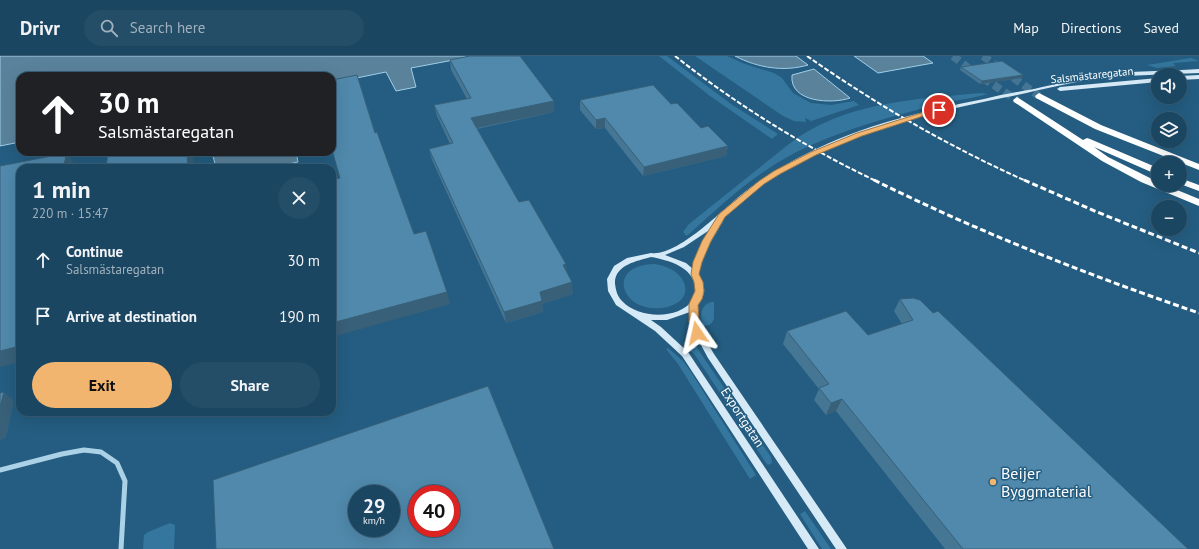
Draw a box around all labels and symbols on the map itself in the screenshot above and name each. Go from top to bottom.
street label: Salsmästaregatan [1050,64,1134,86]
pin [922,93,956,127]
position arrow [676,312,718,354]
street label: Exportgatan [717,384,768,450]
place label: Beijer Byggmaterial [1001,463,1092,501]
marker: Beijer Byggmaterial [988,477,998,487]
speed limit sign: 40 [408,485,460,537]

